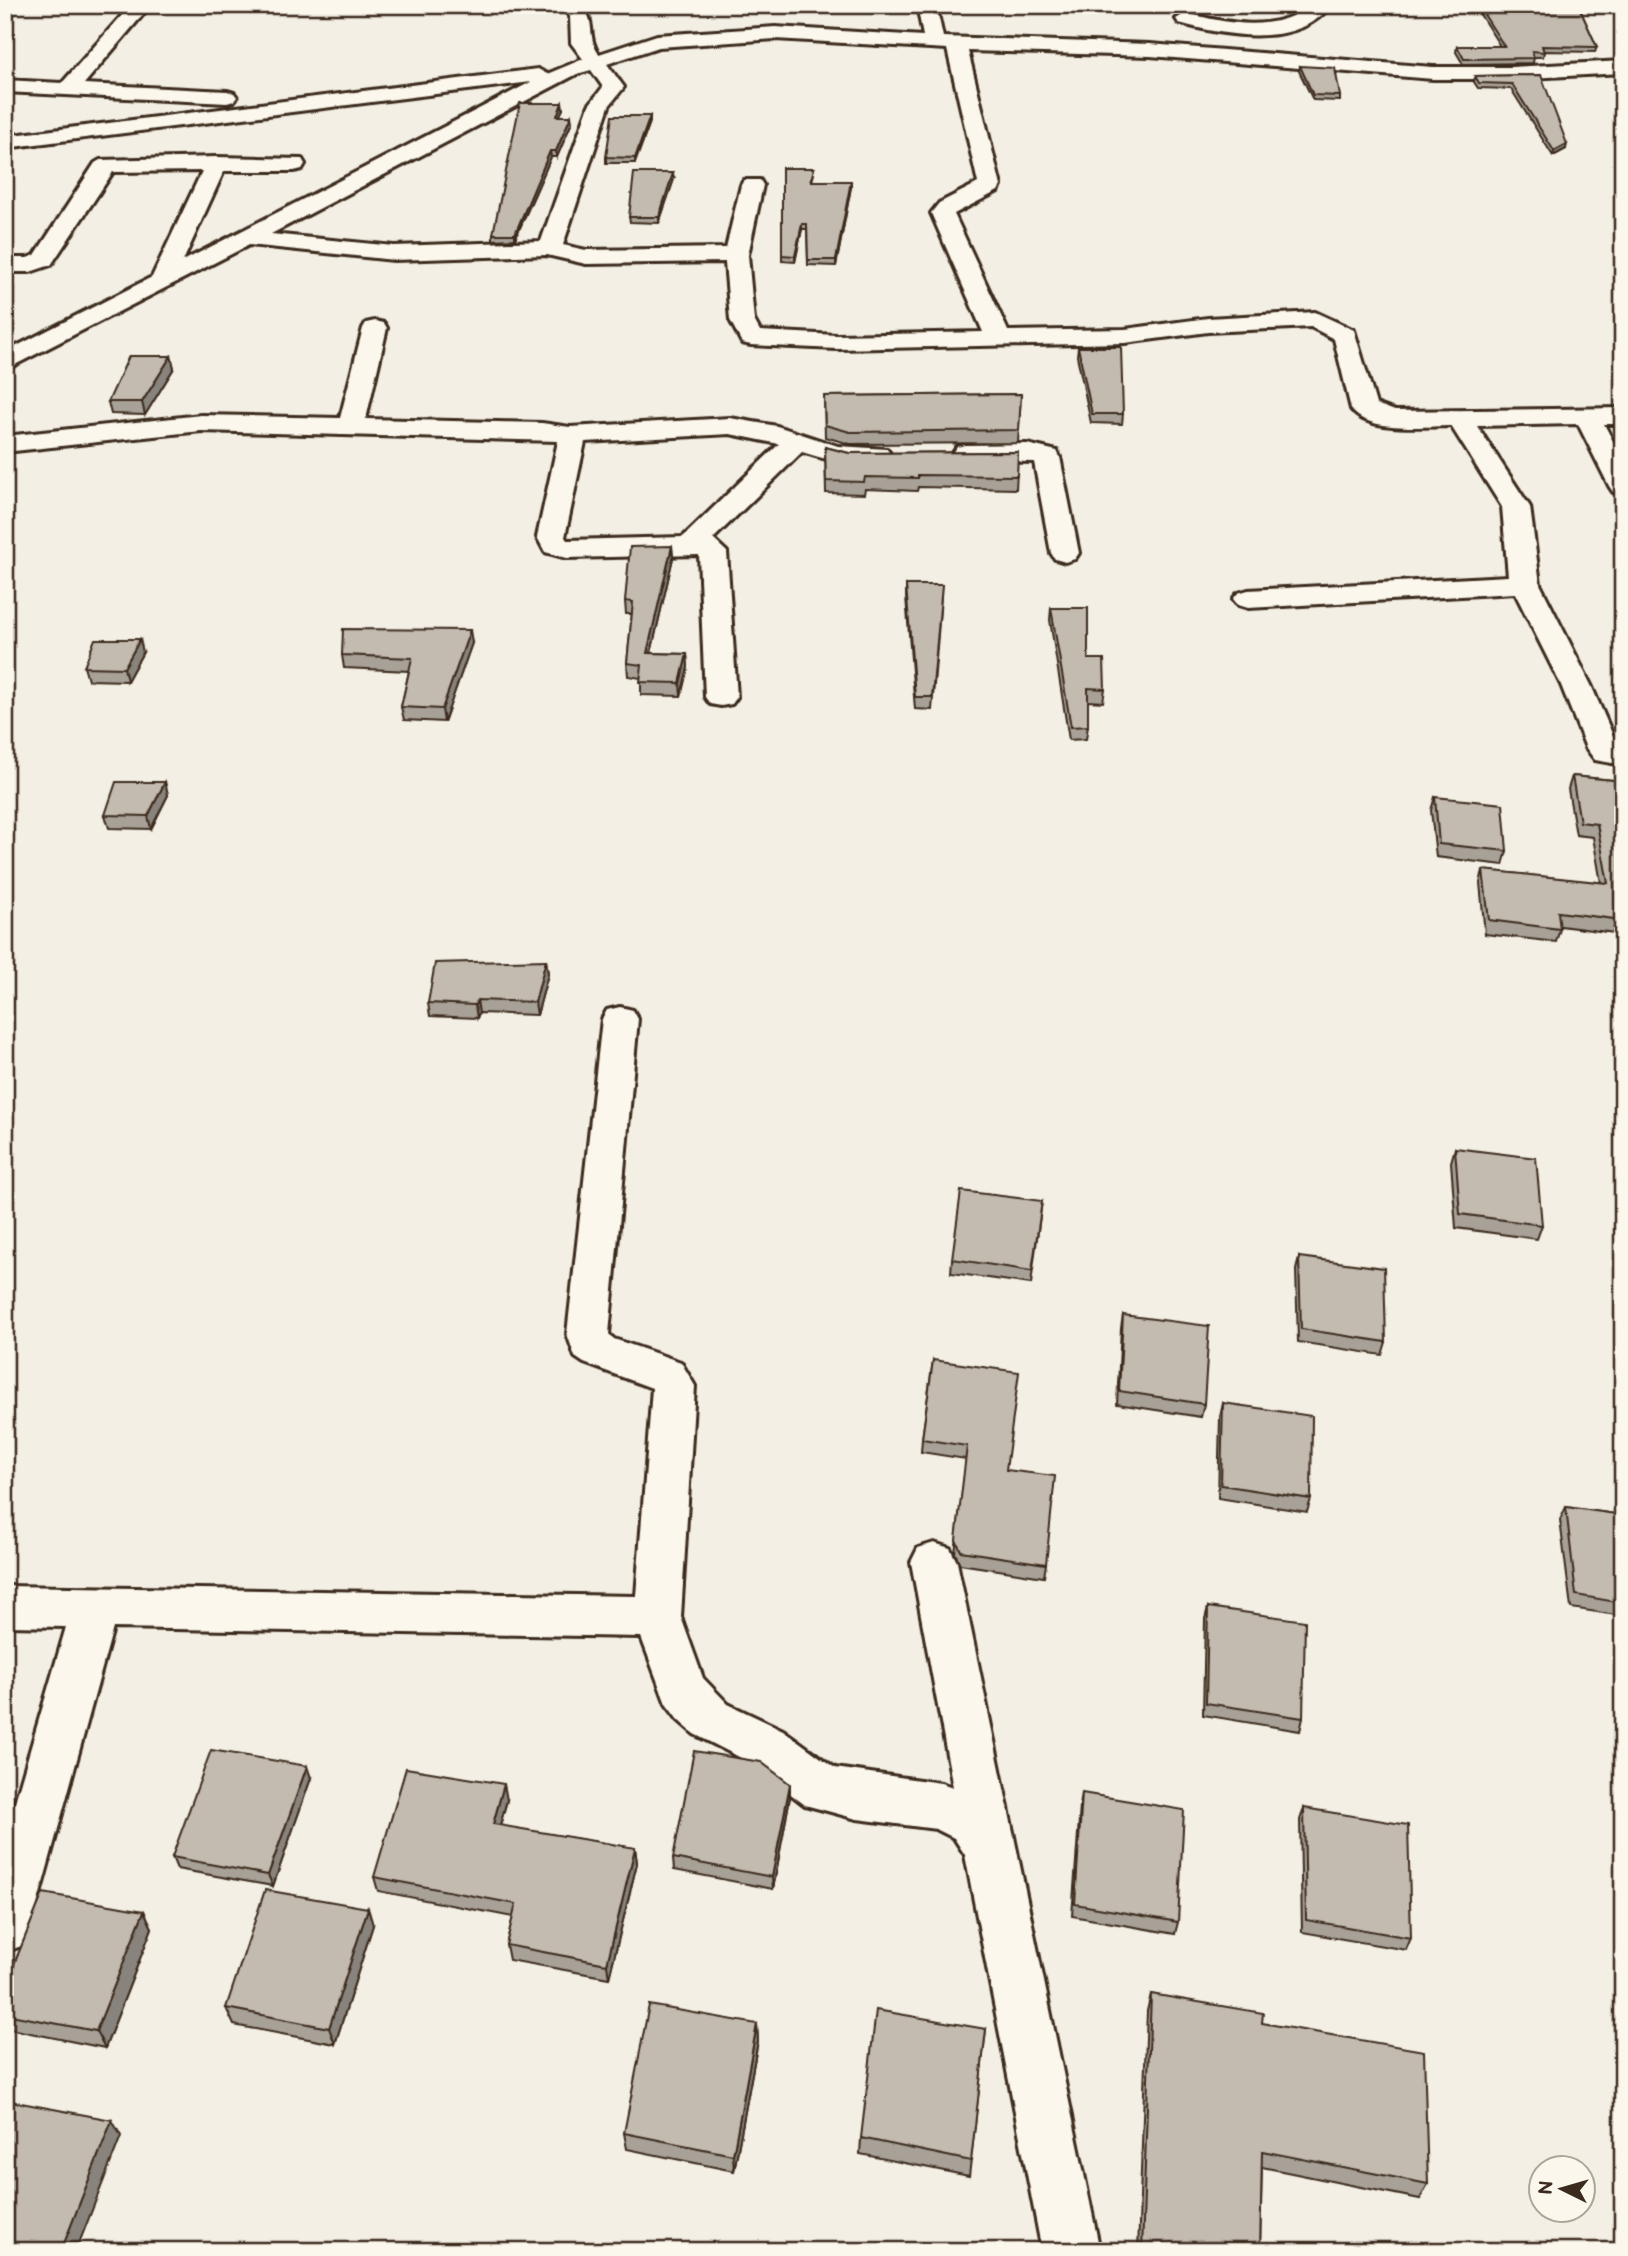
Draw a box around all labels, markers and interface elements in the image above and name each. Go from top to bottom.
north arrow [1526,2154,1596,2224]
text: N [1534,2180,1559,2196]

